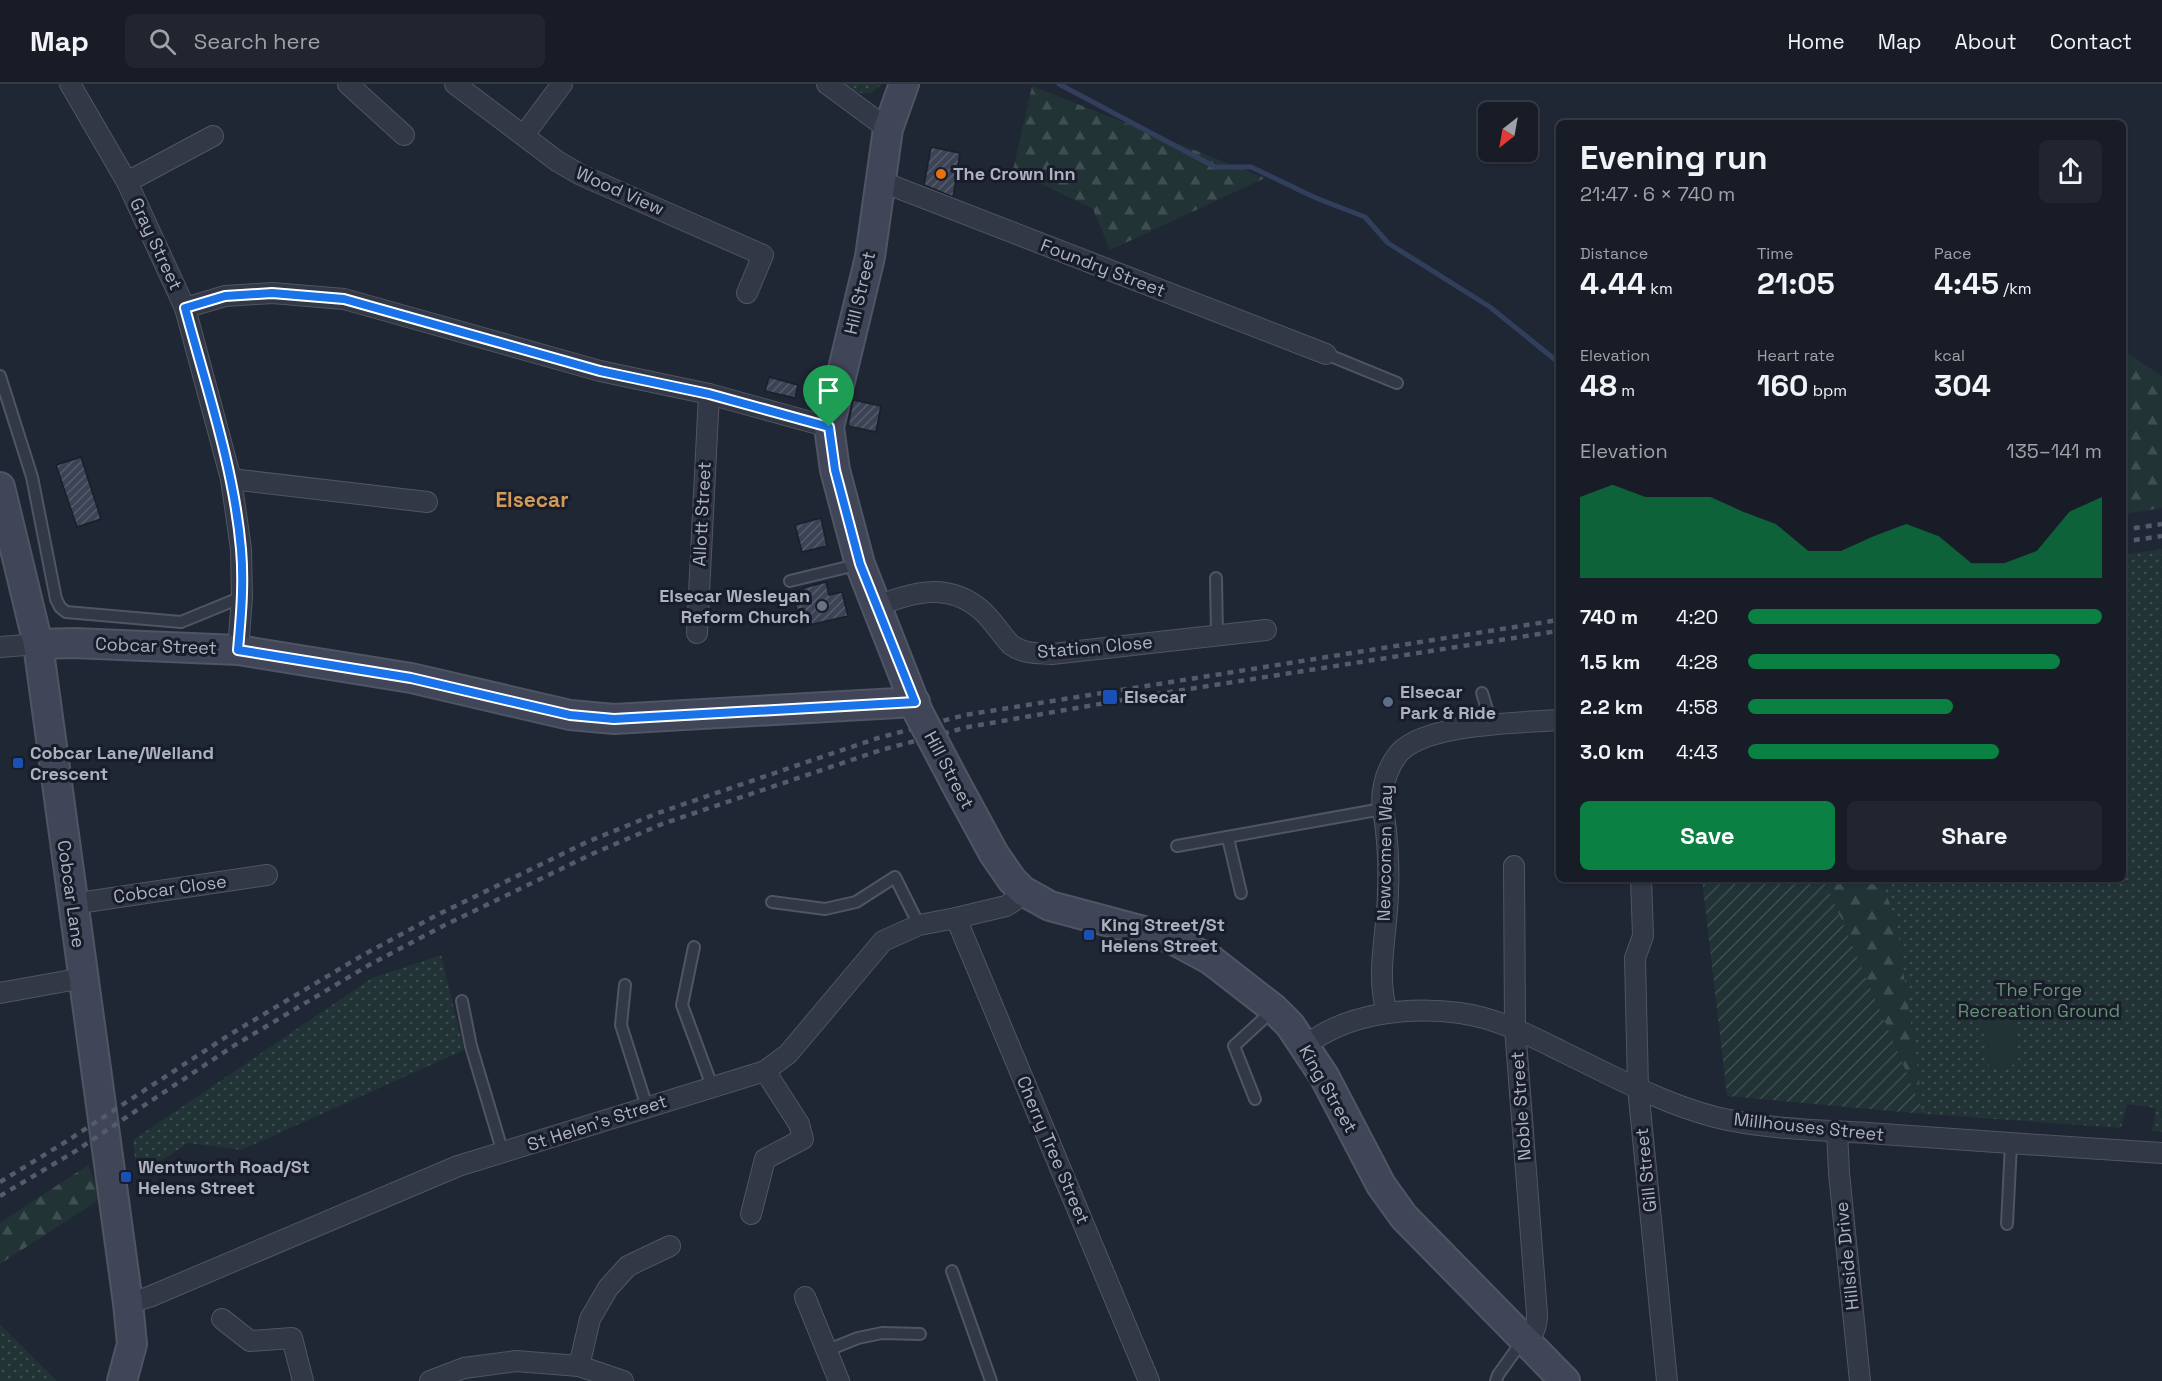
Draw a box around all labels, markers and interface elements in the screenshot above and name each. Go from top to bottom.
search box [125,14,545,68]
text: Map [30,23,89,59]
icon: search [146,25,179,58]
text: Search here [194,27,321,55]
text: Home [1787,28,1845,55]
text: Map [1878,28,1922,55]
text: About [1955,28,2017,55]
text: Contact [2050,28,2132,55]
north arrow [1478,102,1538,162]
map controls [1478,102,1538,162]
text: Evening run [1580,137,1768,179]
button: share [2039,140,2102,203]
street label: Wood View [573,161,668,220]
place label: The Crown Inn [953,162,1076,185]
marker: The Crown Inn [934,167,948,181]
text: 21:47 · 6 × 740 m [1580,181,1735,207]
street label: Gray Street [125,194,188,294]
street label: Foundry Street [1038,233,1169,302]
text: Distance [1580,243,1648,264]
text: Time [1757,243,1793,264]
text: Pace [1934,243,1971,264]
street label: Hill Street [839,249,880,337]
text: 4.44 [1580,264,1646,303]
text: 21:05 [1757,264,1835,303]
text: 4:45 [1934,264,1999,303]
text: km [1646,278,1673,299]
text: /km [1999,278,2032,299]
text: Elevation [1580,345,1650,366]
text: Heart rate [1757,345,1835,366]
text: kcal [1934,345,1965,366]
pin [803,365,854,427]
text: 48 [1580,366,1617,405]
text: 160 [1757,366,1809,405]
text: 304 [1934,366,1991,405]
icon: arrive [812,374,845,407]
text: m [1617,380,1635,401]
text: bpm [1809,380,1847,401]
text: Elevation [1580,438,1668,464]
text: 135–141 m [2006,438,2102,464]
street label: Allott Street [687,461,716,567]
district label: Elsecar [495,486,569,513]
place label: Elsecar Wesleyan Reform Church [659,584,810,628]
marker: Elsecar Wesleyan Reform Church [815,599,829,613]
text: 740 m [1580,604,1638,630]
text: 4:20 [1676,604,1718,630]
street label: Station Close [1036,630,1154,663]
street label: Cobcar Street [95,632,217,659]
text: 1.5 km [1580,649,1640,675]
text: 4:28 [1676,649,1718,675]
place label: Elsecar Park & Ride [1400,680,1496,724]
place label: Elsecar [1124,685,1187,708]
marker: Elsecar [1101,688,1119,706]
text: 2.2 km [1580,694,1643,720]
text: 4:58 [1676,694,1718,720]
marker: Elsecar Park & Ride [1381,695,1395,709]
street label: Hill Street [919,727,979,813]
text: 3.0 km [1580,739,1644,765]
text: 4:43 [1676,739,1718,765]
place label: Cobcar Lane/Welland Crescent [30,741,214,785]
marker: Cobcar Lane/Welland Crescent [11,756,25,770]
street label: Newcomen Way [1372,784,1397,922]
button: Save [1580,801,1835,870]
button: Share [1847,801,2102,870]
street label: Cobcar Lane [53,839,90,949]
street label: Cobcar Close [112,869,228,908]
place label: King Street/St Helens Street [1101,913,1225,957]
marker: King Street/St Helens Street [1082,928,1096,942]
park label: The Forge Recreation Ground [1958,978,2120,1022]
street label: King Street [1294,1041,1363,1137]
street label: Noble Street [1505,1051,1536,1161]
street label: Cherry Tree Street [1012,1072,1095,1227]
street label: St Helen's Street [524,1089,670,1156]
street label: Millhouses Street [1733,1107,1885,1146]
street label: Gill Street [1630,1127,1661,1213]
place label: Wentworth Road/St Helens Street [138,1155,310,1199]
marker: Wentworth Road/St Helens Street [119,1170,133,1184]
street label: Hillside Drive [1829,1201,1864,1311]

